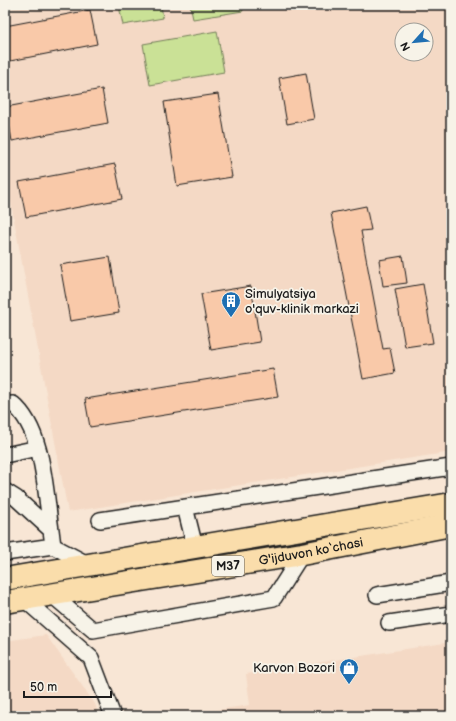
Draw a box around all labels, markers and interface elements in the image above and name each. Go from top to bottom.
north arrow [394,22,434,62]
text: N [398,40,413,53]
place label: Simulyatsiya o'quv-klinik markazi [245,286,359,317]
building icon: Simulyatsiya o'quv-klinik markazi [220,290,242,318]
street label: G'ijduvon ko‘chasi [257,534,364,569]
road number: M37 [212,556,244,576]
shop icon: Karvon Bozori [338,657,360,685]
place label: Karvon Bozori [253,660,335,676]
scale bar [24,673,111,699]
text: 50 m [30,680,57,695]

